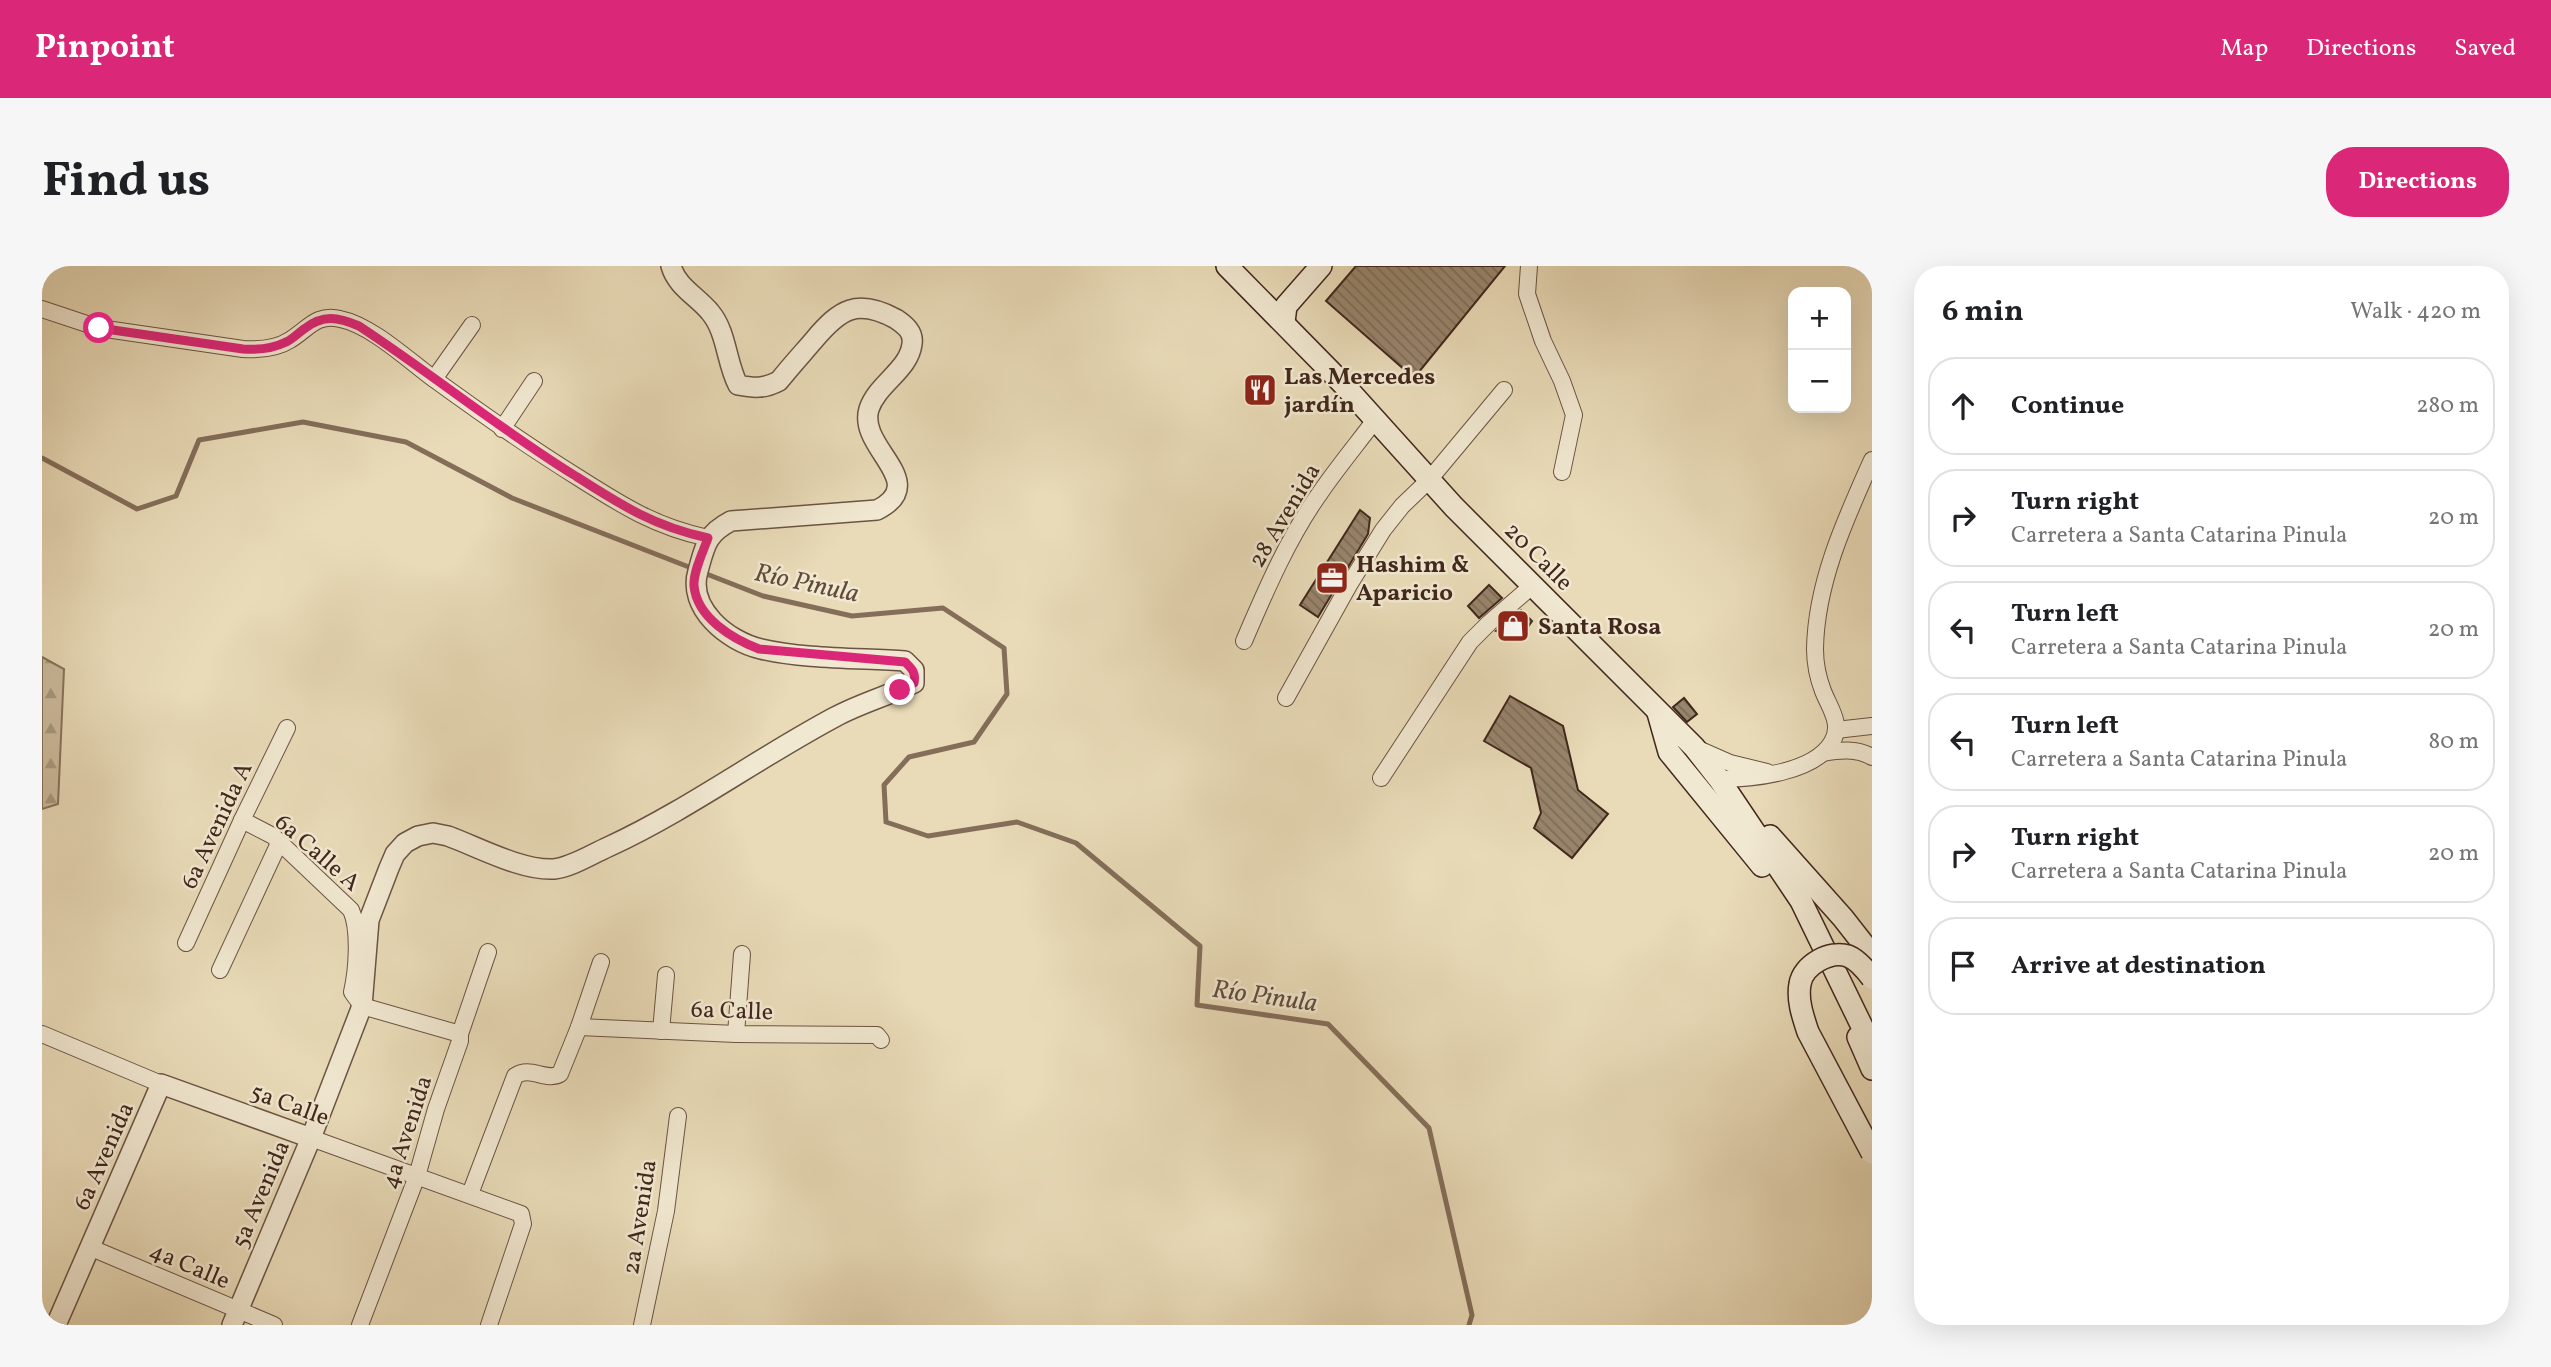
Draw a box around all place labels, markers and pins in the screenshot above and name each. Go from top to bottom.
place label: Las Mercedes jardín [1284,361,1435,423]
restaurant icon: Las Mercedes jardín [1241,371,1279,409]
place label: Hashim & Aparicio [1356,549,1470,611]
office icon: Hashim & Aparicio [1313,559,1351,597]
shop icon: Santa Rosa [1494,607,1532,645]
place label: Santa Rosa [1538,611,1661,645]

